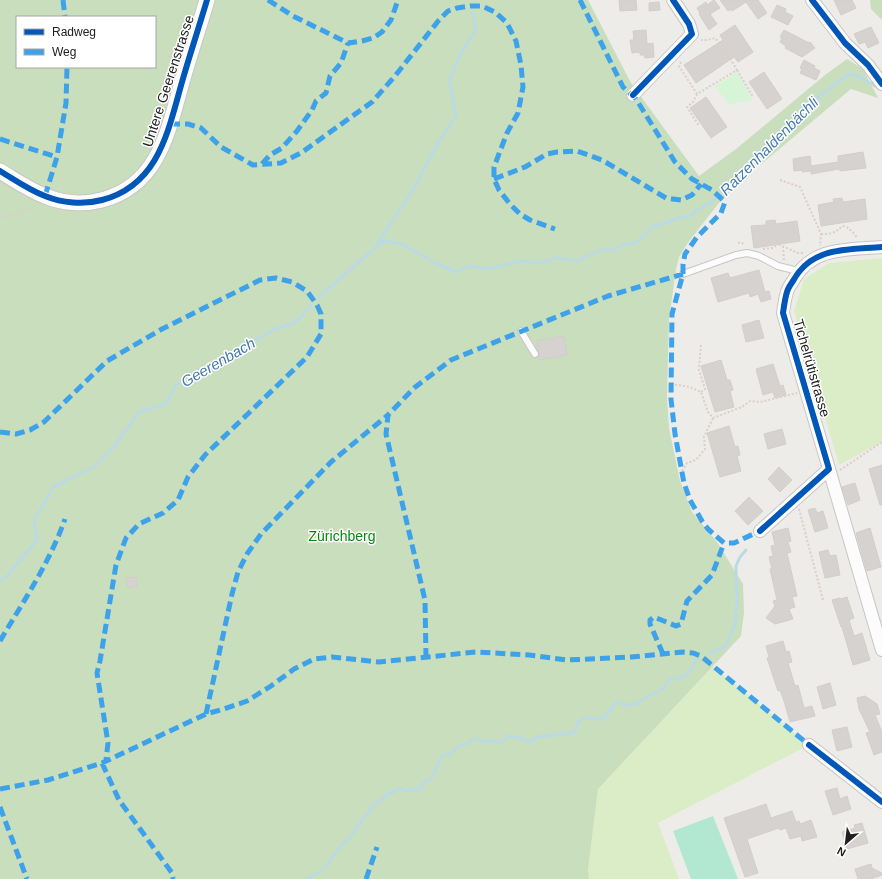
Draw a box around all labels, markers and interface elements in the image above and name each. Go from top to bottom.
street label: Untere Geerenstrasse [139,13,197,149]
legend [16,16,156,68]
text: Radweg [52,25,96,39]
text: Weg [52,45,76,59]
water label: Ratzenhaldenbächli [716,93,822,199]
street label: Tichelrütistrasse [790,317,834,419]
water label: Geerenbach [178,334,258,390]
park label: Zürichberg [309,528,375,544]
north arrow [826,823,866,863]
text: N [835,845,848,859]

